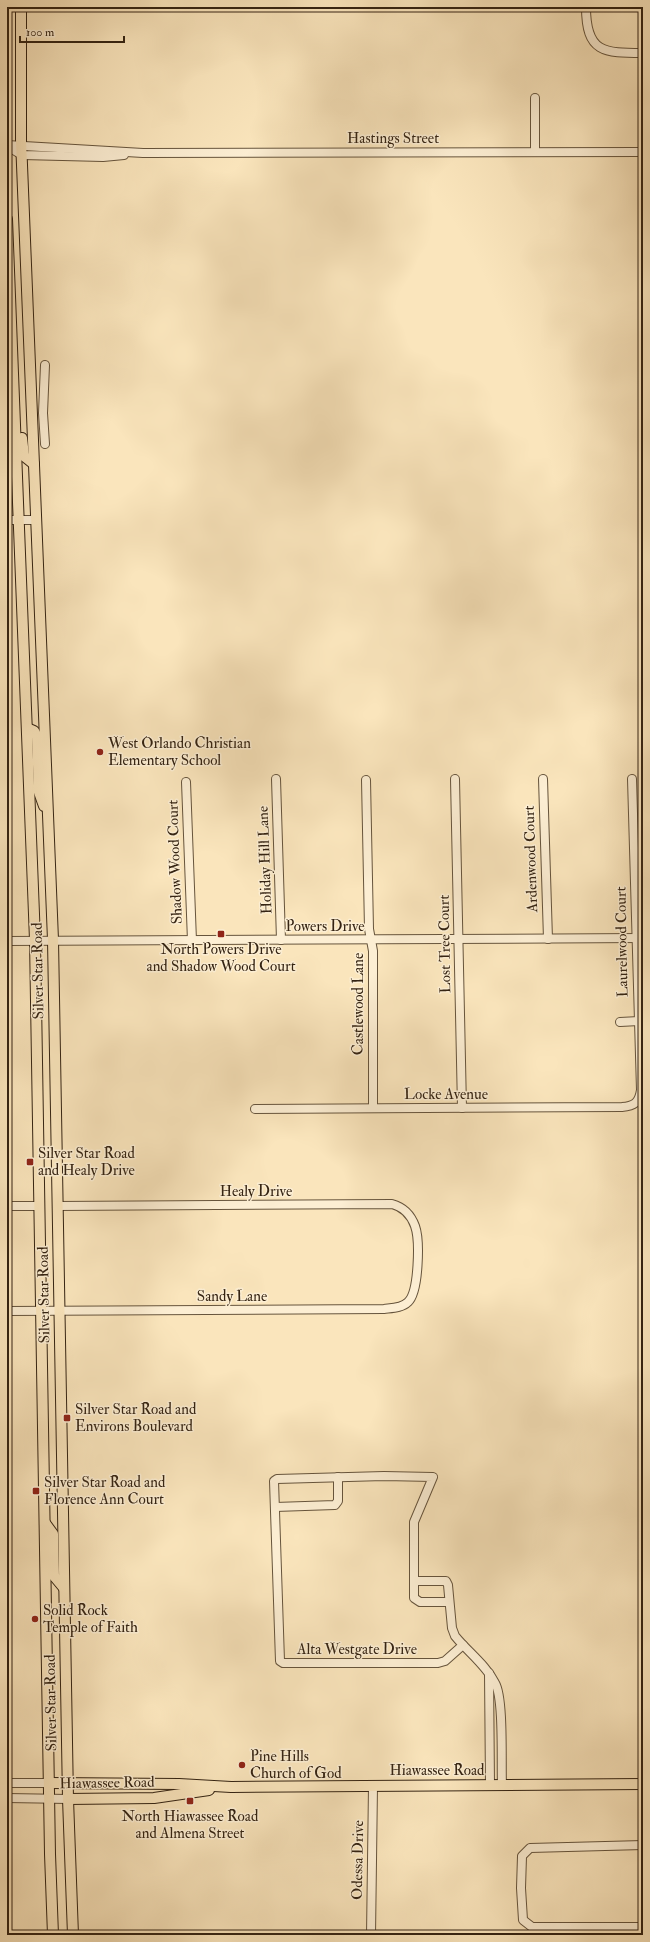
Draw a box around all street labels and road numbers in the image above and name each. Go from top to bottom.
street label: Hastings Street [347,129,439,148]
street label: Shadow Wood Court [163,799,187,925]
street label: Ardenwood Court [520,805,542,914]
street label: Holiday Hill Lane [254,806,276,914]
street label: Laurelwood Court [612,886,632,998]
street label: Lost Tree Court [435,894,455,993]
street label: Powers Drive [285,917,365,936]
street label: Silver Star Road [28,922,48,1020]
street label: Castlewood Lane [349,953,368,1055]
street label: Locke Avenue [404,1085,488,1104]
street label: Healy Drive [220,1182,292,1201]
street label: Silver Star Road [34,1246,54,1344]
street label: Sandy Lane [197,1287,267,1306]
street label: Alta Westgate Drive [296,1640,417,1659]
street label: Silver Star Road [41,1654,61,1752]
street label: Hiawassee Road [390,1761,485,1780]
street label: Hiawassee Road [59,1773,155,1793]
street label: Odessa Drive [348,1820,368,1900]

